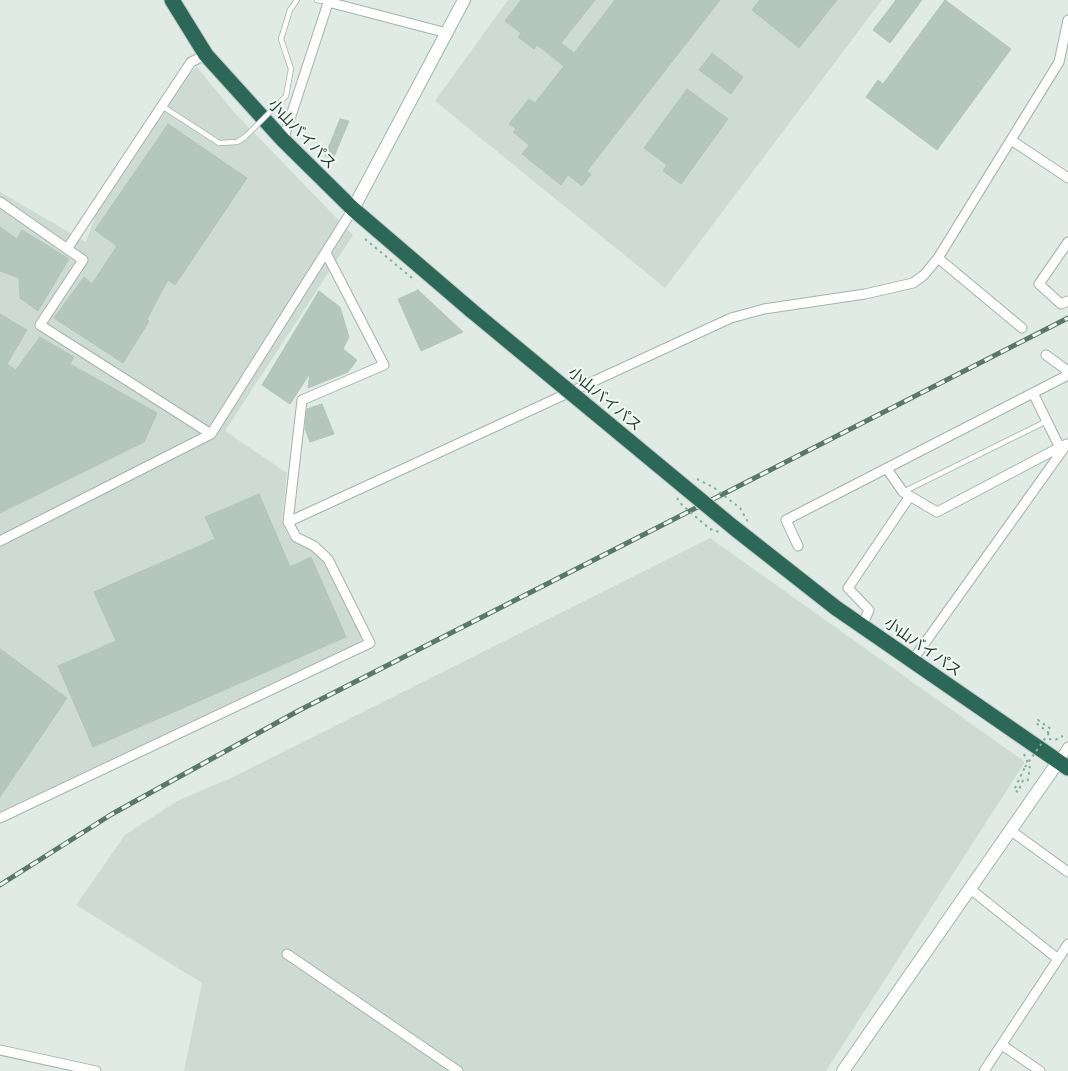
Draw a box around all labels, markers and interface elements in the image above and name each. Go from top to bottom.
street label: 小山バイパス [264,95,340,173]
street label: 小山バイパス [565,363,645,435]
street label: 小山バイパス [881,614,965,680]

